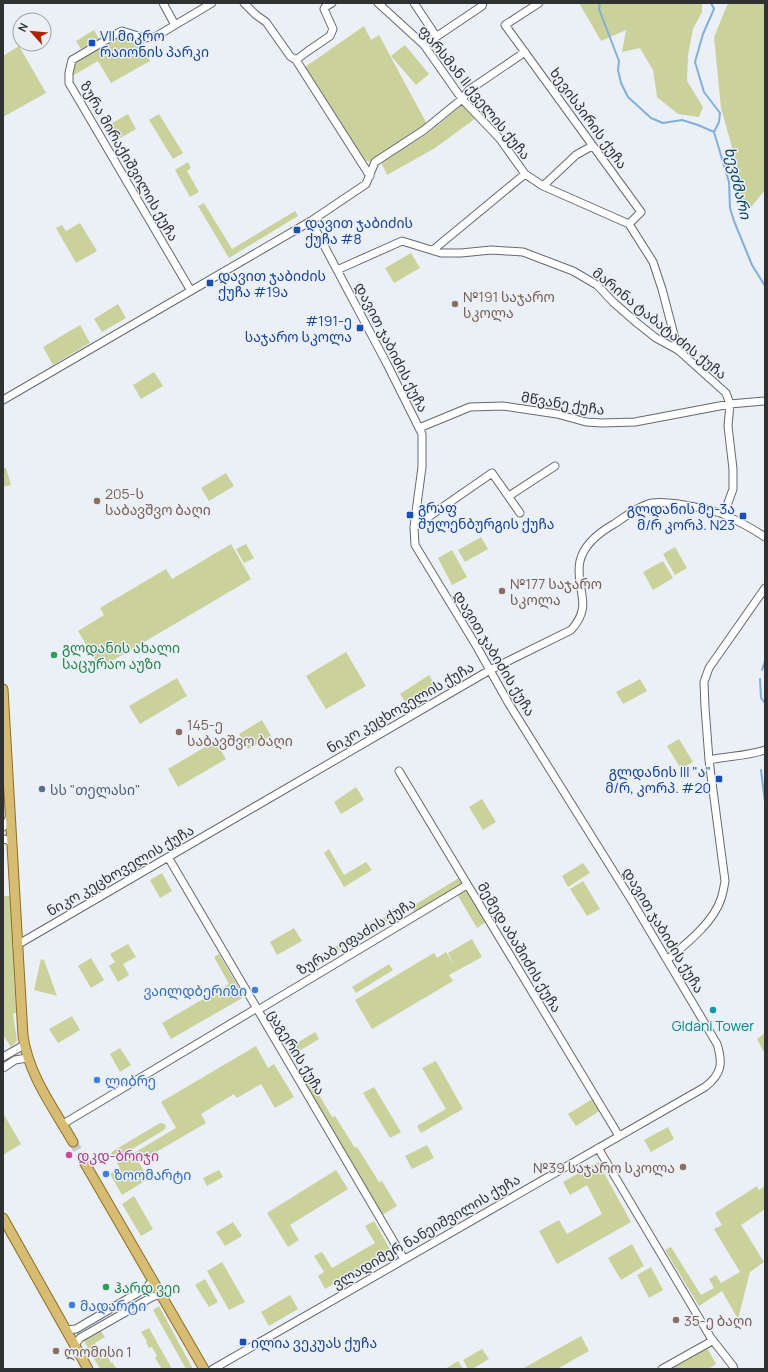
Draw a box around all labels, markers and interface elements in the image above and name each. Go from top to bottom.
north arrow [12,12,52,52]
text: N [14,20,31,34]
street label: ფარსმან II ქველის ქუჩა [415,21,535,163]
place label: VII მიკრო რაიონის პარკი [100,26,209,61]
marker: VII მიკრო რაიონის პარკი [87,38,97,48]
street label: ხევისპირის ქუჩა [546,64,632,172]
street label: ზურა მირაქიშვილის ქუჩა [76,78,184,244]
water label: ხევძმარი [720,145,757,222]
place label: დავით ჯაბიძის ქუჩა #8 [305,213,413,248]
marker: დავით ჯაბიძის ქუჩა #8 [292,225,302,235]
street label: მარინა ტაბატაძის ქუჩა [589,263,731,383]
place label: დავით ჯაბიძის ქუჩა #19ა [218,266,326,301]
marker: დავით ჯაბიძის ქუჩა #19ა [205,278,215,288]
street label: დავით ჯაბიძის ქუჩა [351,279,433,415]
place label: №191 საჯარო სკოლა [463,287,555,322]
marker: №191 საჯარო სკოლა [450,299,460,309]
place label: #191-ე საჯარო სკოლა [245,311,352,346]
marker: #191-ე საჯარო სკოლა [355,323,365,333]
street label: მწვანე ქუჩა [520,387,606,419]
place label: 205-ს საბავშვო ბაღი [105,484,211,519]
marker: 205-ს საბავშვო ბაღი [92,496,102,506]
place label: გრაფ შულენბურგის ქუჩა [418,498,555,533]
place label: გლდანის მე-3ა მ/რ კორპ. N23 [627,499,735,534]
marker: გრაფ შულენბურგის ქუჩა [405,510,415,520]
marker: გლდანის მე-3ა მ/რ კორპ. N23 [738,511,748,521]
place label: №177 საჯარო სკოლა [510,574,602,609]
marker: №177 საჯარო სკოლა [497,586,507,596]
street label: დავით ჯაბიძის ქუჩა [450,587,540,719]
place label: გლდანის ახალი საცურაო აუზი [62,638,180,673]
marker: გლდანის ახალი საცურაო აუზი [49,650,59,660]
street label: ნიკო კეცხოველის ქუჩა [323,657,477,757]
place label: 145-ე საბავშვო ბაღი [187,715,293,750]
marker: 145-ე საბავშვო ბაღი [174,727,184,737]
place label: გლდანის III "ა" მ/რ, კორპ. #20 [605,762,711,797]
marker: გლდანის III "ა" მ/რ, კორპ. #20 [714,774,724,784]
place label: სს "თელასი" [50,780,141,799]
marker: სს "თელასი" [37,784,47,794]
street label: ნიკო კეცხოველის ქუჩა [43,820,197,920]
street label: დავით ჯაბიძის ქუჩა [619,864,709,996]
street label: მემედ აბაშიძის ქუჩა [474,878,566,1016]
street label: ზურაბ ეფაძის ქუჩა [293,893,419,979]
place label: ვაილდბერიზი [143,981,247,1000]
marker: ვაილდბერიზი [250,985,260,995]
marker: Gldani Tower [708,1005,718,1015]
street label: ცაგერის ქუჩა [264,1006,330,1098]
place label: Gldani Tower [672,1016,754,1035]
place label: ლიბრე [105,1071,156,1090]
marker: ლიბრე [92,1075,102,1085]
place label: დკდ-ბრიჯი [77,1146,159,1165]
marker: დკდ-ბრიჯი [64,1150,74,1160]
place label: №39 საჯარო სკოლა [533,1158,675,1177]
marker: №39 საჯარო სკოლა [678,1162,688,1172]
place label: ზოომარტი [114,1165,191,1184]
marker: ზოომარტი [101,1169,111,1179]
street label: ვლადიმერ ნანეიშვილის ქუჩა [329,1169,523,1293]
place label: ჰარდ ვეი [114,1278,180,1297]
marker: ჰარდ ვეი [101,1282,111,1292]
place label: მადარტი [80,1296,146,1315]
marker: მადარტი [67,1300,77,1310]
place label: 35-ე ბაღი [684,1311,752,1330]
marker: 35-ე ბაღი [671,1315,681,1325]
place label: ილია ვეკუას ქუჩა [251,1333,377,1352]
marker: ილია ვეკუას ქუჩა [238,1337,248,1347]
place label: ლომისი 1 [64,1342,132,1361]
marker: ლომისი 1 [51,1346,61,1356]

